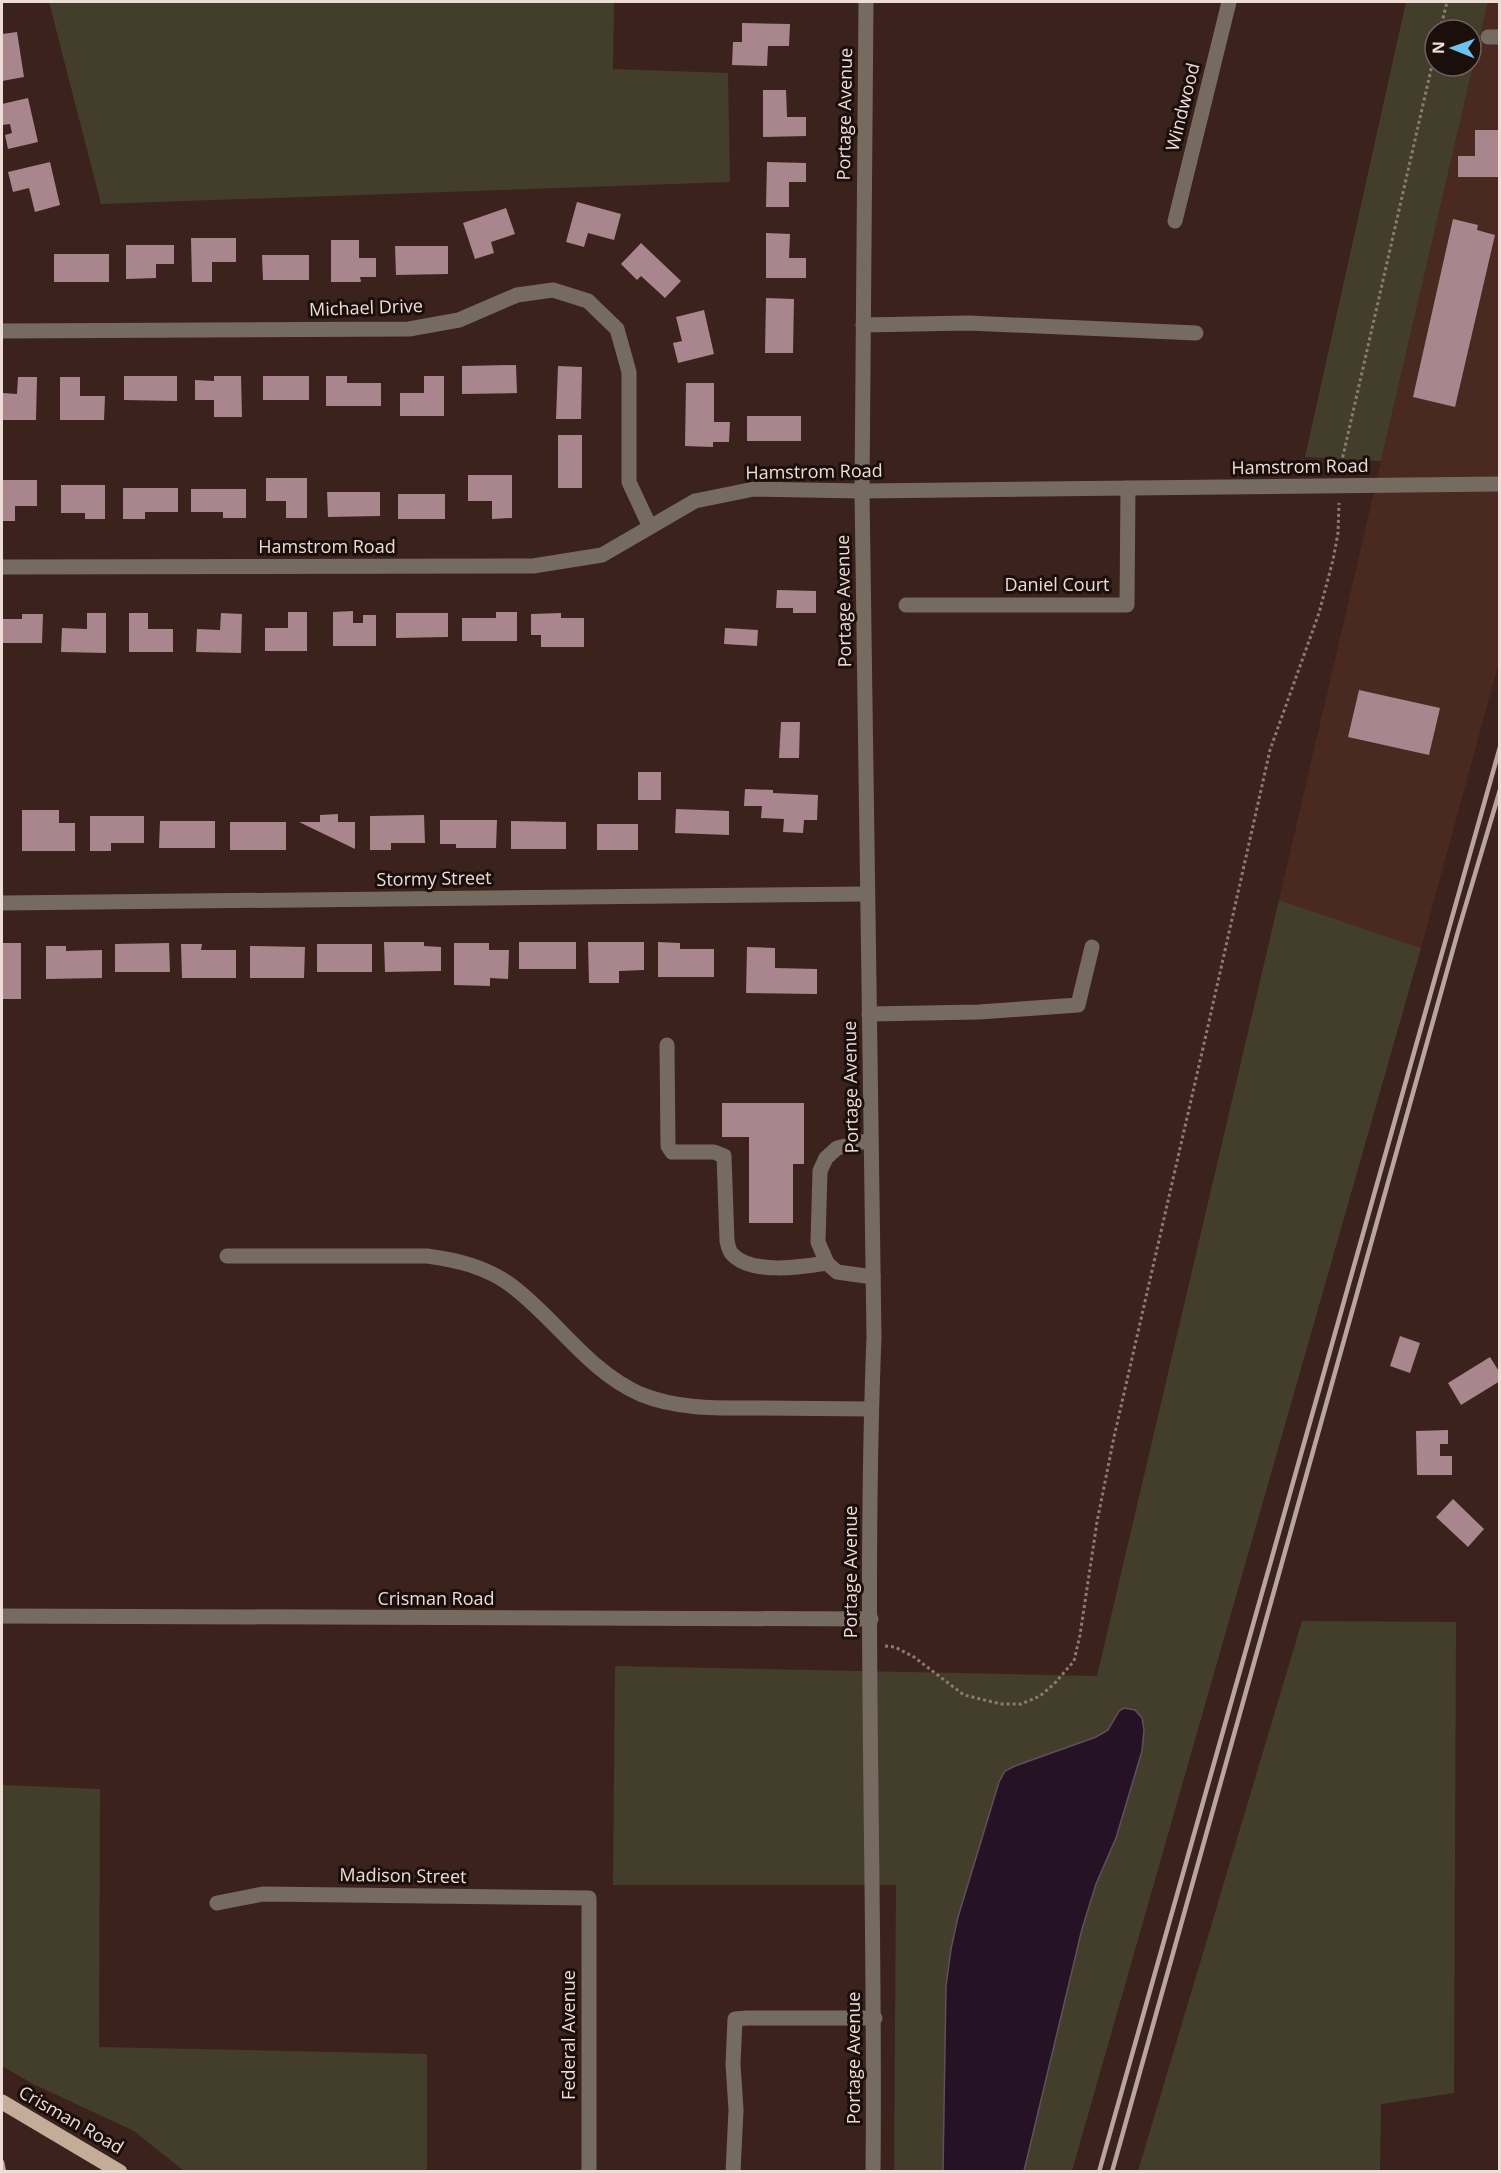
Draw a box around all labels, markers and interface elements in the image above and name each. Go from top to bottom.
north arrow [1423,18,1483,78]
text: N [1427,41,1449,54]
street label: Portage Avenue [831,47,857,181]
street label: Windwood [1160,60,1205,153]
street label: Michael Drive [309,293,423,321]
street label: Hamstrom Road [1231,453,1369,479]
street label: Hamstrom Road [745,458,883,484]
street label: Hamstrom Road [258,534,396,558]
street label: Portage Avenue [830,534,856,668]
street label: Daniel Court [1005,572,1109,596]
street label: Stormy Street [376,865,492,891]
street label: Portage Avenue [837,1020,863,1154]
street label: Portage Avenue [838,1506,862,1638]
street label: Crisman Road [377,1586,495,1610]
street label: Madison Street [339,1862,467,1888]
street label: Federal Avenue [556,1970,580,2100]
street label: Portage Avenue [841,1992,865,2124]
street label: Crisman Road [15,2079,128,2159]

